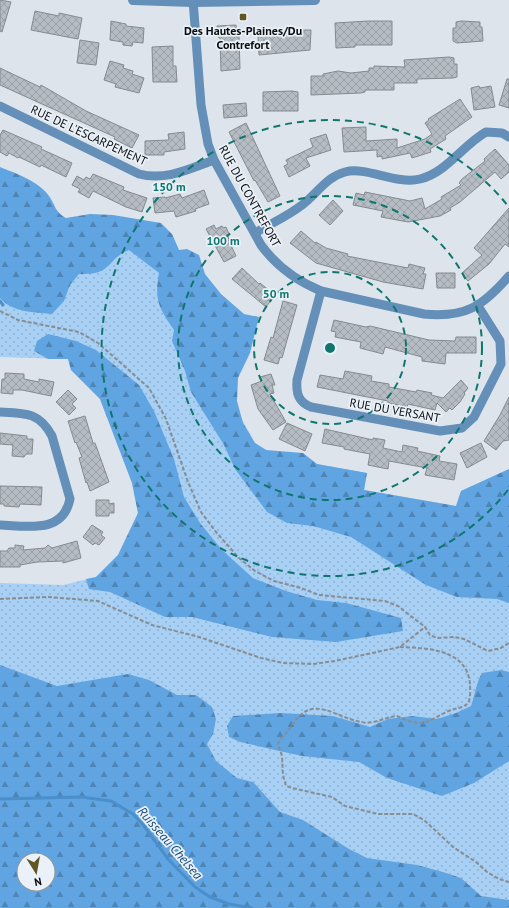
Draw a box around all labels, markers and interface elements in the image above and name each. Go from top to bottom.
marker: Des Hautes-Plaines/Du Contrefort [238,12,248,22]
place label: Des Hautes-Plaines/Du Contrefort [184,23,302,52]
street label: RUE DE L'ESCARPEMENT [28,101,150,169]
street label: RUE DU CONTREFORT [216,143,284,250]
text: 150 m [152,179,186,194]
text: 100 m [206,233,240,248]
text: 50 m [263,286,289,301]
centre of rings [323,341,337,355]
street label: RUE DU VERSANT [349,395,442,425]
water label: Ruisseau Chelsea [134,803,207,883]
north arrow [16,852,56,892]
text: N [33,874,43,889]

